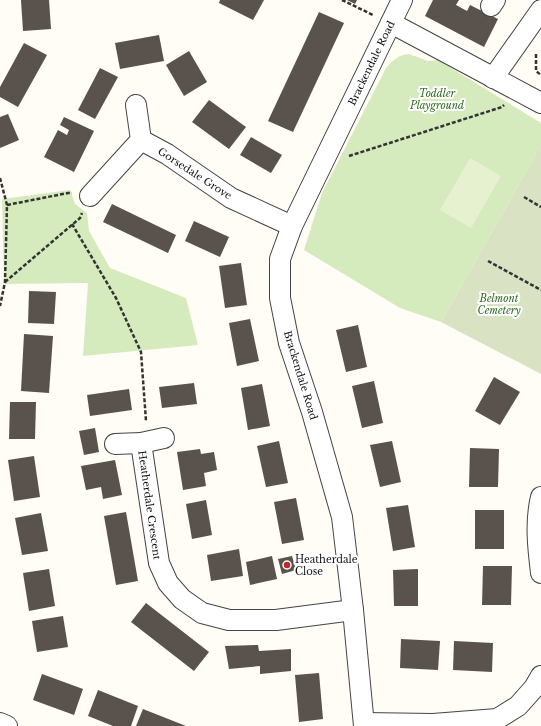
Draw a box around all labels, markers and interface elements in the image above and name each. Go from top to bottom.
street label: Brackendale Road [345,19,398,108]
park label: Toddler Playground [409,87,464,112]
street label: Gorsedale Grove [155,145,234,202]
park label: Belmont Cemetery [477,292,521,317]
street label: Brackendale Road [281,329,320,422]
street label: Heatherdale Crescent [135,450,164,561]
place label: Heatherdale Close [295,553,358,578]
marker: Heatherdale Close [282,560,292,570]

